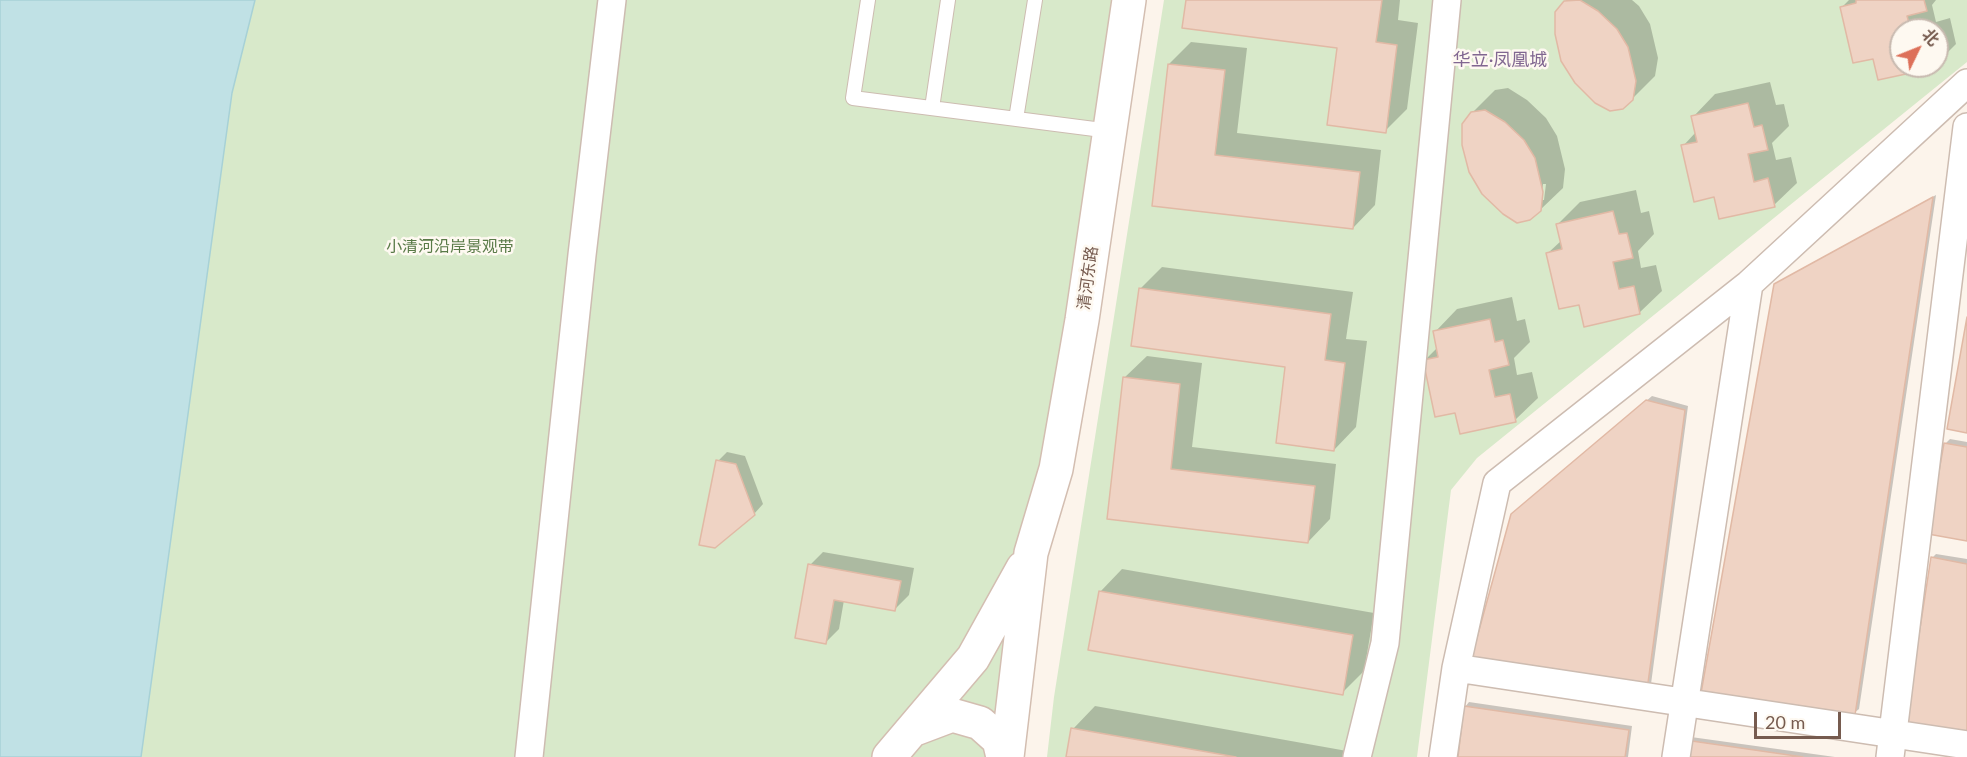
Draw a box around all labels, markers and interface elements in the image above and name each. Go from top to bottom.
north arrow [1889,18,1949,78]
text: 北 [1919,24,1943,49]
district label: 华立·凤凰城 [1453,49,1547,71]
park label: 小清河沿岸景观带 [386,237,514,257]
street label: 清河东路 [1074,245,1102,311]
scale bar [1757,700,1844,738]
text: 20 m [1765,711,1805,733]

